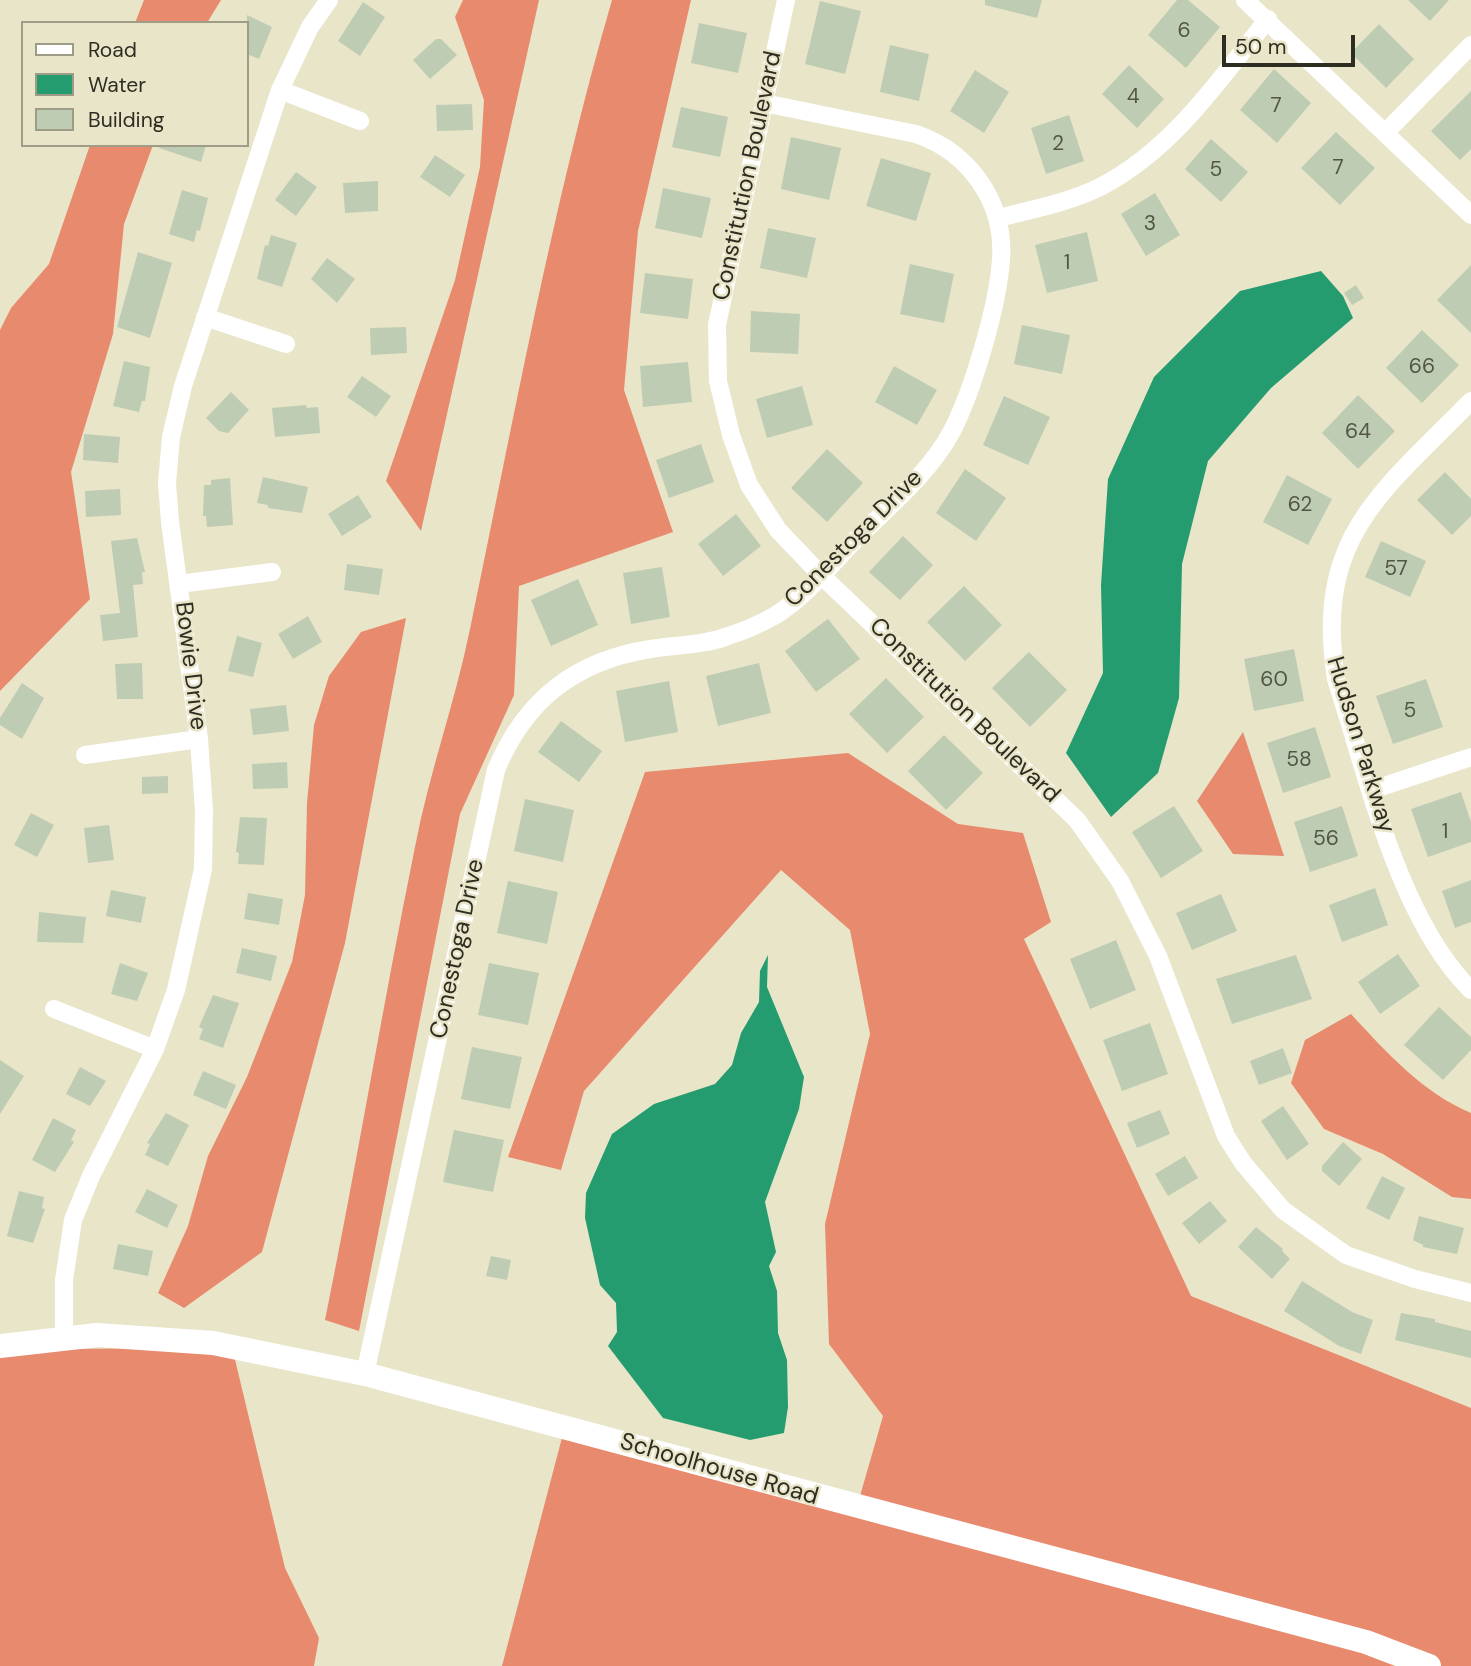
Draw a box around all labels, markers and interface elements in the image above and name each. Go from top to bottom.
house number: 6 [1177,18,1191,44]
legend [21,21,248,147]
scale bar [1226,21,1359,65]
text: 50 m [1235,33,1286,61]
text: Road [88,36,137,64]
street label: Constitution Boulevard [707,49,789,303]
text: Water [88,71,146,99]
house number: 4 [1127,84,1139,110]
house number: 7 [1270,93,1282,119]
text: Building [88,106,164,134]
house number: 2 [1052,131,1064,157]
house number: 7 [1332,155,1344,181]
house number: 5 [1210,157,1222,183]
house number: 3 [1144,211,1156,237]
house number: 1 [1064,250,1070,276]
house number: 66 [1409,354,1435,380]
house number: 64 [1345,419,1371,445]
street label: Conestoga Drive [779,464,929,614]
house number: 62 [1288,492,1312,518]
house number: 57 [1384,556,1408,582]
street label: Bowie Drive [168,600,212,732]
street label: Constitution Boulevard [863,612,1065,810]
street label: Hudson Parkway [1319,653,1401,837]
house number: 60 [1260,667,1288,693]
house number: 5 [1404,698,1416,724]
house number: 58 [1286,747,1312,773]
house number: 1 [1442,819,1448,845]
house number: 56 [1313,826,1339,852]
street label: Conestoga Drive [425,857,491,1041]
street label: Schoolhouse Road [617,1428,821,1512]

